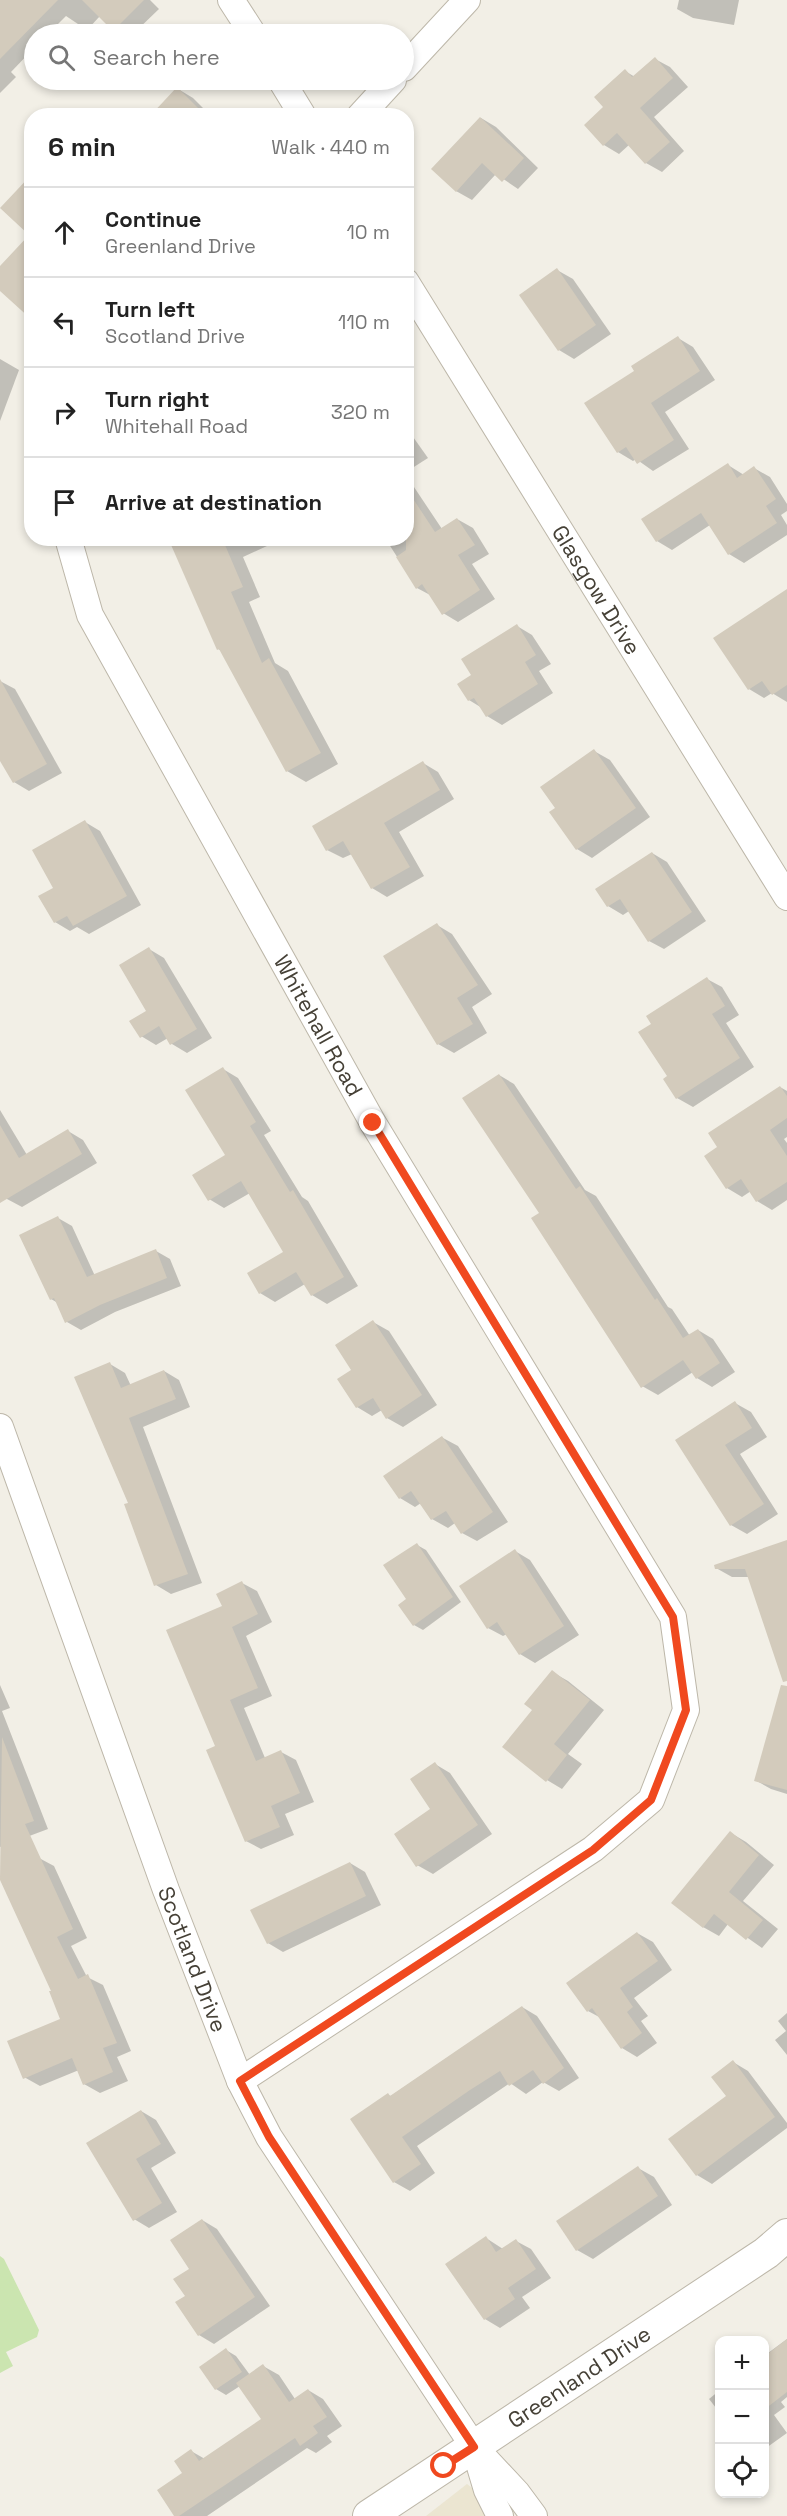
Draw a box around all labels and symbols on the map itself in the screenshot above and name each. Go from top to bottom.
street label: Glasgow Drive [546,520,647,660]
street label: Whitehall Road [268,950,369,1101]
route end [359,1109,385,1135]
street label: Scotland Drive [152,1882,234,2036]
street label: Greenland Drive [502,2319,656,2434]
route start [430,2452,456,2478]

